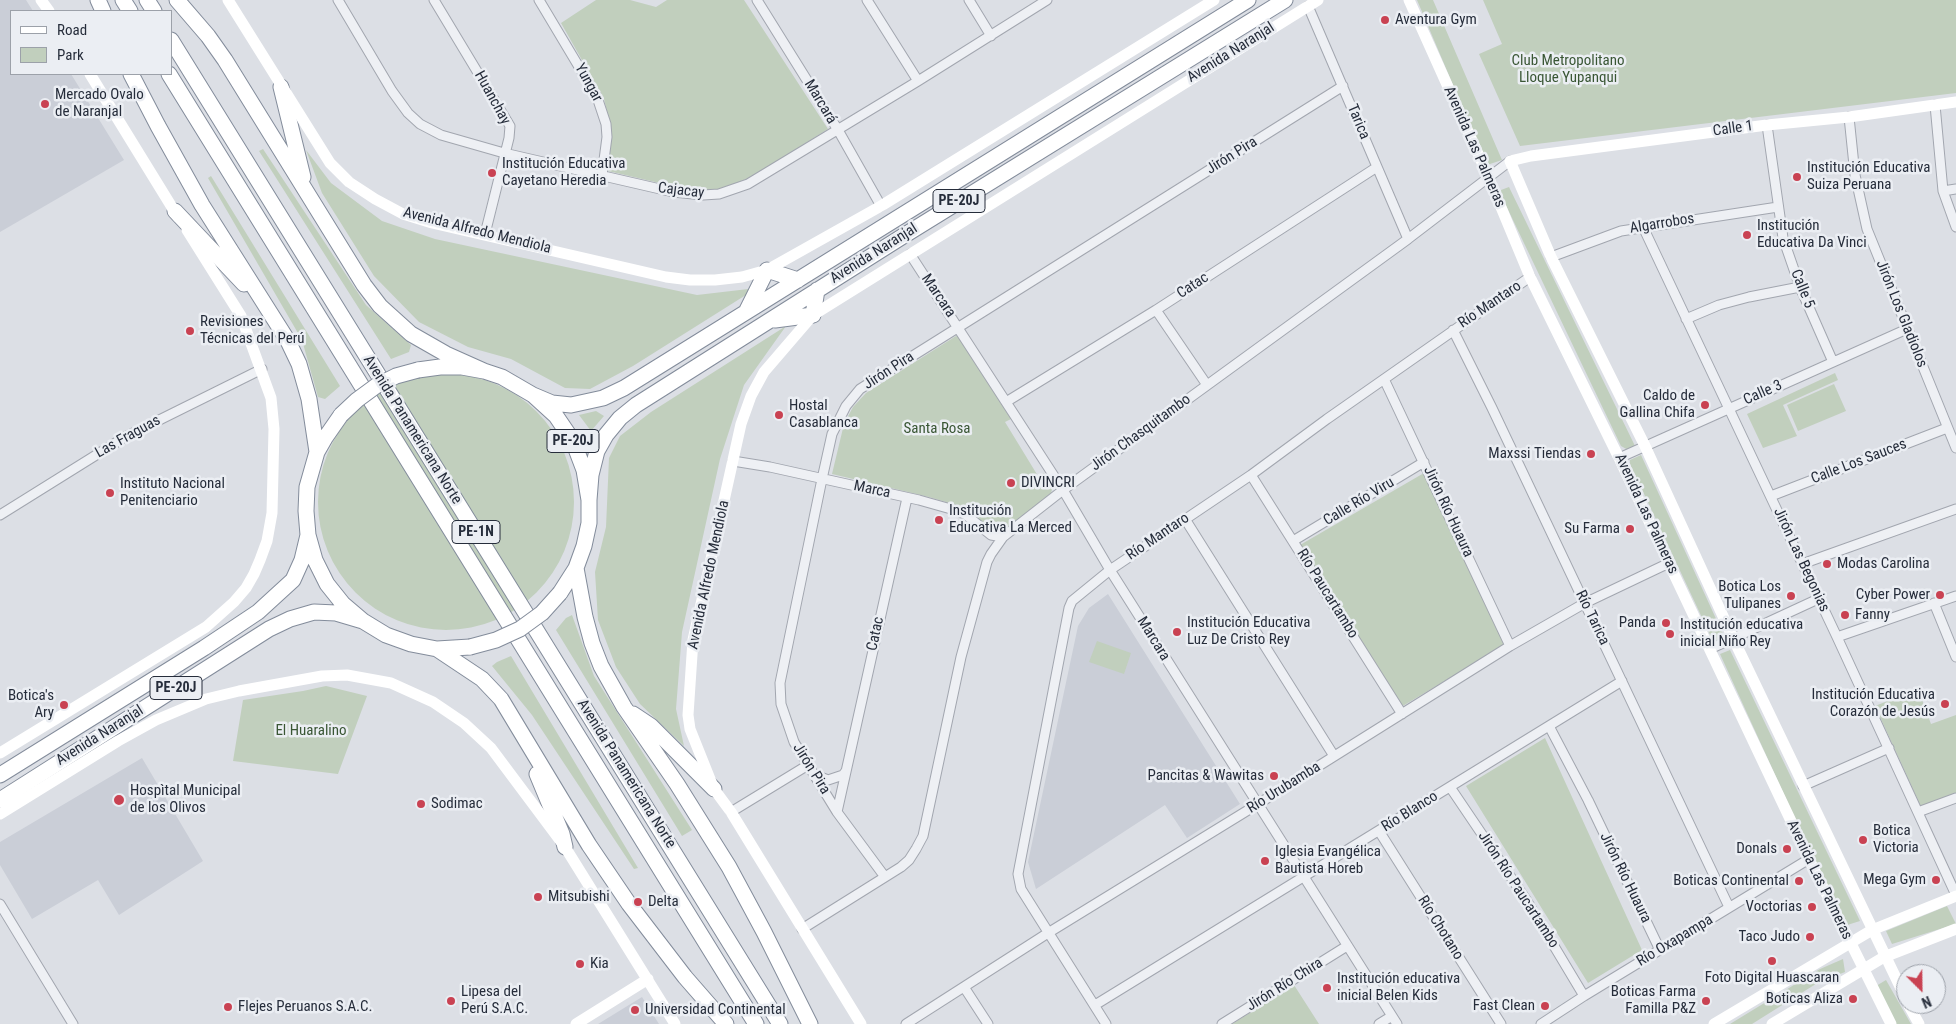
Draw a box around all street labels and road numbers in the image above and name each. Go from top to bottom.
street label: Avenida Naranjal [1184,19,1278,87]
street label: Yungar [570,61,606,105]
street label: Huanchay [470,68,514,128]
street label: Marcará [800,77,840,127]
street label: Avenida Las Palmeras [1439,84,1509,210]
street label: Tarica [1343,102,1373,142]
street label: Calle 1 [1712,117,1754,141]
street label: Jirón Pira [1203,133,1261,179]
street label: Cajacay [657,179,705,203]
road number: PE-20J [933,190,985,212]
street label: Avenida Alfredo Mendiola [401,204,553,258]
street label: Algarrobos [1629,210,1695,238]
street label: Avenida Naranjal [827,220,921,288]
street label: Jirón Los Gladiolos [1871,258,1931,370]
street label: Calle 5 [1786,267,1818,311]
street label: Catac [1174,269,1212,303]
street label: Marcara [917,271,959,321]
street label: Río Mantaro [1455,277,1525,333]
street label: Jirón Pira [860,348,918,394]
street label: Avenida Panamericana Norte [359,352,465,508]
street label: Calle 3 [1741,377,1785,409]
street label: Jirón Chasquitambo [1088,391,1194,475]
street label: Las Fraguas [92,412,164,462]
road number: PE-20J [547,430,599,452]
street label: Calle Los Sauces [1809,435,1909,489]
street label: Avenida Las Palmeras [1610,451,1682,577]
street label: Jirón Río Huaura [1419,464,1477,560]
street label: Calle Río Viru [1320,474,1398,530]
street label: Marca [852,477,892,503]
street label: Avenida Alfredo Mendiola [684,499,734,651]
street label: Jirón Las Begonias [1769,505,1833,615]
street label: Río Mantaro [1123,509,1193,565]
road number: PE-1N [452,520,500,544]
street label: Río Paucartambo [1292,546,1362,642]
street label: Río Tarica [1571,588,1613,648]
street label: Marcara [1133,614,1173,664]
street label: Catac [864,615,888,653]
road number: PE-20J [150,676,202,700]
street label: Avenida Panamericana Norte [573,696,679,852]
street label: Avenida Naranjal [53,702,147,770]
street label: Jirón Pira [788,740,834,798]
street label: Río Urubamba [1244,758,1324,818]
street label: Río Blanco [1379,788,1441,836]
street label: Avenida Las Palmeras [1782,817,1856,943]
street label: Jirón Río Paucartambo [1474,828,1562,952]
street label: Jirón Río Huaura [1595,830,1655,926]
street label: Río Chotano [1413,893,1467,963]
street label: Río Oxapampa [1634,911,1716,971]
street label: Jirón Río Chira [1244,954,1326,1016]

